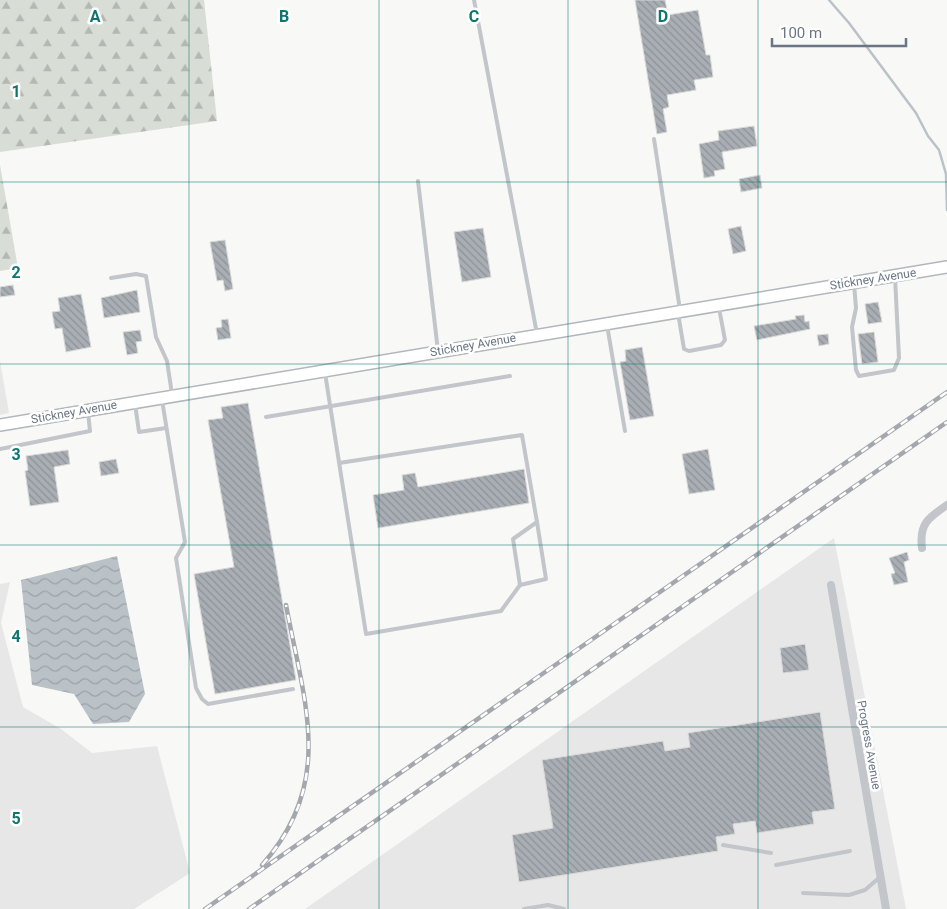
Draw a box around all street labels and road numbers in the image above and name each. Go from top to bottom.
street label: Stickney Avenue [829,265,917,293]
street label: Stickney Avenue [429,331,517,359]
street label: Stickney Avenue [30,398,118,426]
street label: Progress Avenue [854,699,884,791]

